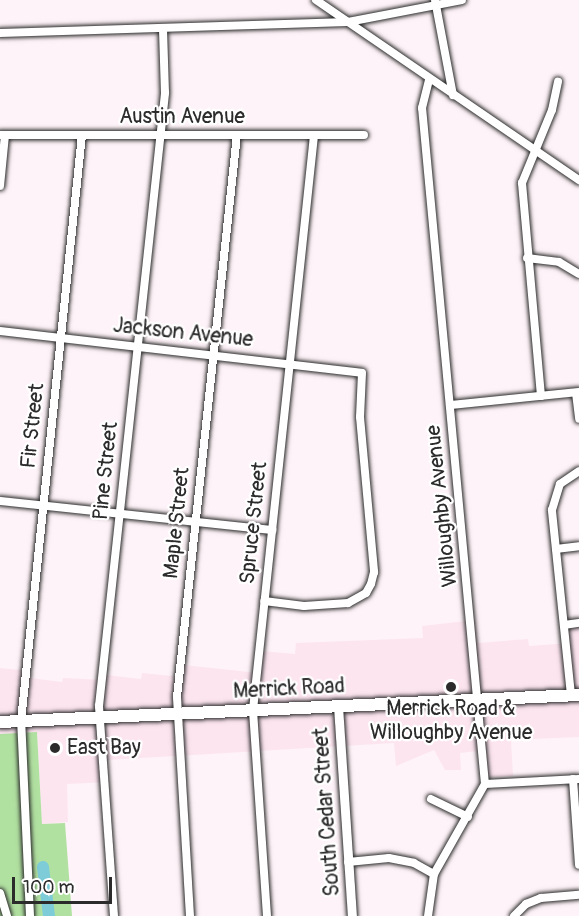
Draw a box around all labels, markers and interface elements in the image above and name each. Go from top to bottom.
street label: Austin Avenue [119,104,245,130]
street label: Jackson Avenue [112,313,254,353]
street label: Fir Street [16,382,50,470]
street label: Pine Street [88,421,124,521]
street label: Willoughby Avenue [421,424,463,588]
street label: Spruce Street [235,461,273,585]
street label: Maple Street [159,466,195,580]
street label: Merrick Road [233,673,345,705]
marker: Merrick Road & Willoughby Avenue [444,680,458,694]
place label: Merrick Road & Willoughby Avenue [370,696,532,746]
street label: South Cedar Street [309,727,345,897]
place label: East Bay [67,735,141,761]
marker: East Bay [48,741,62,755]
scale bar [15,865,116,903]
text: 100 m [23,876,75,899]

